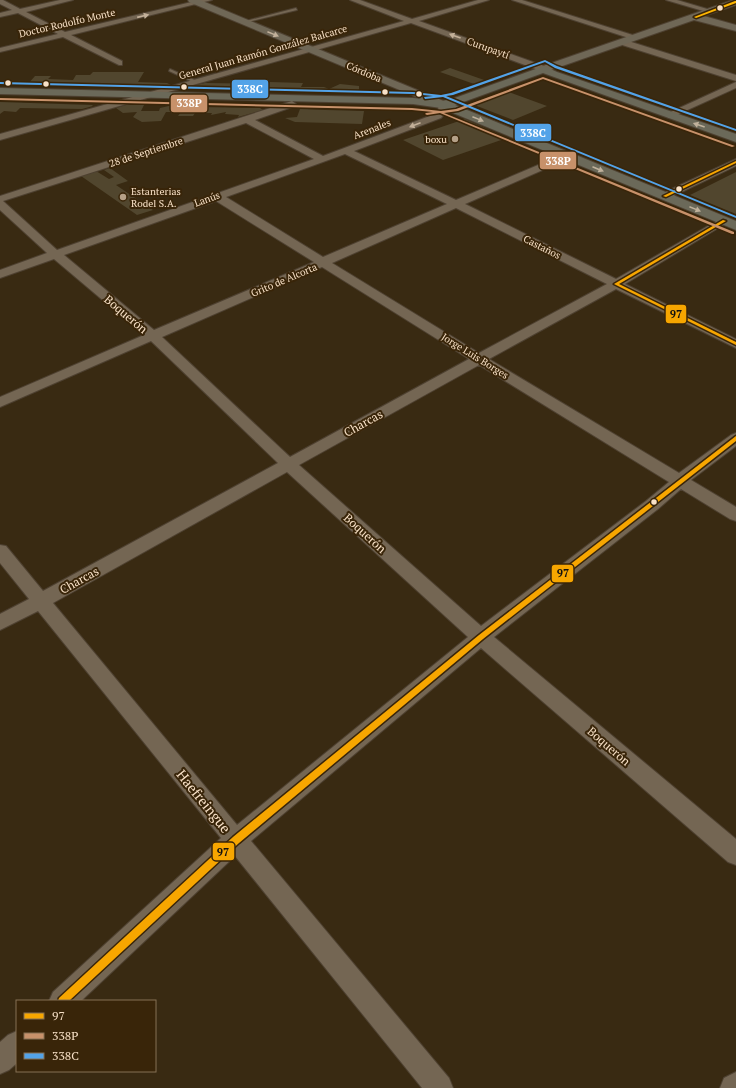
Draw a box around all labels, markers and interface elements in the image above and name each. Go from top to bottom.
unlabelled marker [715,3,725,13]
street label: Doctor Rodolfo Monte [17,6,117,40]
one-way arrow [136,12,149,18]
street label: General Juan Ramón González Balcarce [177,22,349,82]
one-way arrow [267,31,279,37]
one-way arrow [449,33,461,39]
street label: Curupaytí [465,34,511,62]
street label: Córdoba [344,59,384,85]
unlabelled marker [3,78,13,88]
unlabelled marker [41,79,51,89]
line badge: 338C [231,79,269,99]
unlabelled marker [179,82,189,92]
text: 338C [237,82,263,96]
unlabelled marker [380,87,390,97]
unlabelled marker [414,89,424,99]
line badge: 338P [170,94,208,113]
text: 338P [176,96,202,110]
street label: Arenales [351,116,393,142]
one-way arrow [473,116,484,122]
one-way arrow [408,122,420,128]
one-way arrow [693,122,705,128]
line badge: 338C [514,123,552,142]
text: 338C [520,126,546,140]
place label: boxu [425,133,447,146]
street label: 28 de Septiembre [107,134,185,170]
marker: boxu [450,134,460,144]
line badge: 338P [539,151,577,170]
text: 338P [545,154,571,168]
one-way arrow [593,166,604,172]
unlabelled marker [674,184,684,194]
place label: Estanterias Rodel S.A. [131,185,181,210]
street label: Lanús [192,188,222,210]
marker: Estanterias Rodel S.A. [118,192,128,202]
one-way arrow [689,206,701,212]
street label: Castaños [521,232,563,262]
street label: Grito de Alcorta [249,260,319,300]
street label: Boquerón [101,292,151,336]
line badge: 97 [665,304,687,324]
text: 97 [670,307,682,321]
street label: Jorge Luis Borges [439,330,511,382]
street label: Charcas [341,406,385,440]
unlabelled marker [649,497,659,507]
street label: Boquerón [341,510,389,556]
street label: Charcas [57,563,101,597]
line badge: 97 [551,564,574,583]
text: 97 [557,566,569,580]
street label: Boquerón [584,723,634,769]
street label: Haefreingue [173,765,235,837]
line badge: 97 [212,842,235,861]
text: 97 [217,845,229,859]
legend [16,1000,156,1072]
text: 97 [52,1008,65,1023]
text: 338P [52,1028,78,1043]
text: 338C [52,1048,79,1063]

